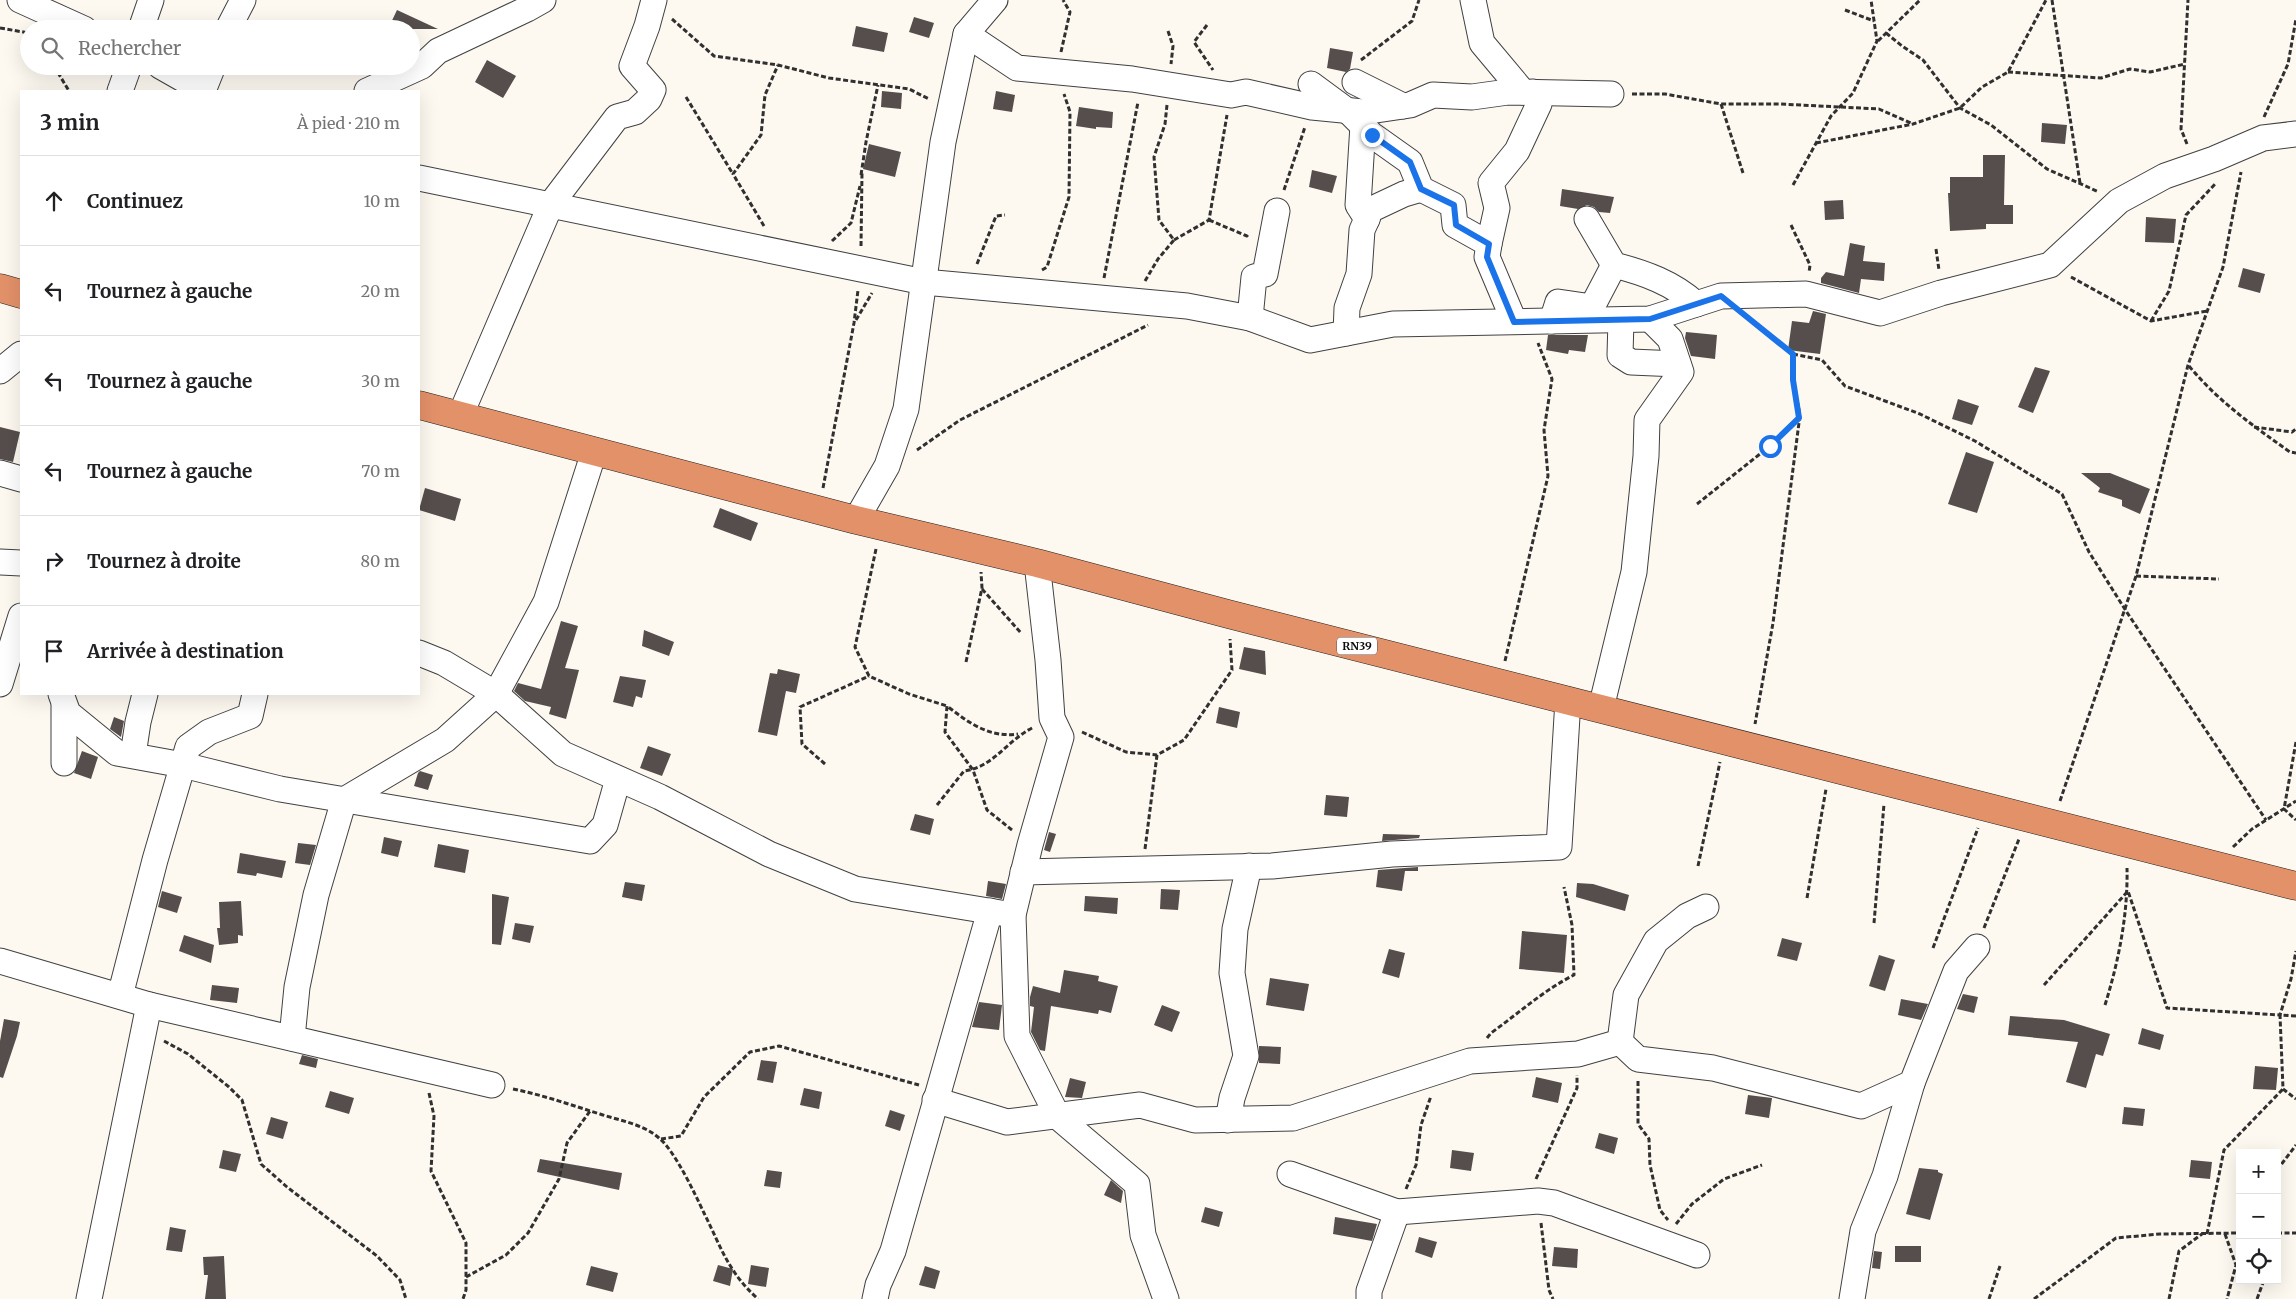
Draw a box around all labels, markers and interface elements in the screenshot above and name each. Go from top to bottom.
search box [20,20,420,75]
icon: search [38,34,66,62]
text: Rechercher [78,36,181,60]
text: 3 min [40,109,99,136]
text: À pied · 210 m [297,113,400,133]
route end [1361,124,1384,147]
icon: ahead [40,187,68,215]
text: Continuez [87,189,183,213]
text: 10 m [363,191,400,211]
icon: left [40,277,68,305]
text: Tournez à gauche [87,279,252,303]
text: 20 m [361,281,400,301]
icon: left [40,367,68,395]
text: Tournez à gauche [87,369,252,393]
text: 30 m [361,371,400,391]
route start [1759,435,1782,458]
icon: left [40,457,68,485]
text: Tournez à gauche [87,459,252,483]
text: 70 m [361,461,400,481]
icon: right [40,547,68,575]
text: Tournez à droite [87,549,241,573]
text: 80 m [361,551,400,571]
icon: arrive [40,637,68,665]
road number: RN39 [1337,637,1377,654]
text: Arrivée à destination [87,639,284,663]
map controls [2236,1149,2281,1284]
button: + [2236,1149,2281,1194]
button: − [2236,1194,2281,1239]
button: locate [2236,1239,2281,1284]

